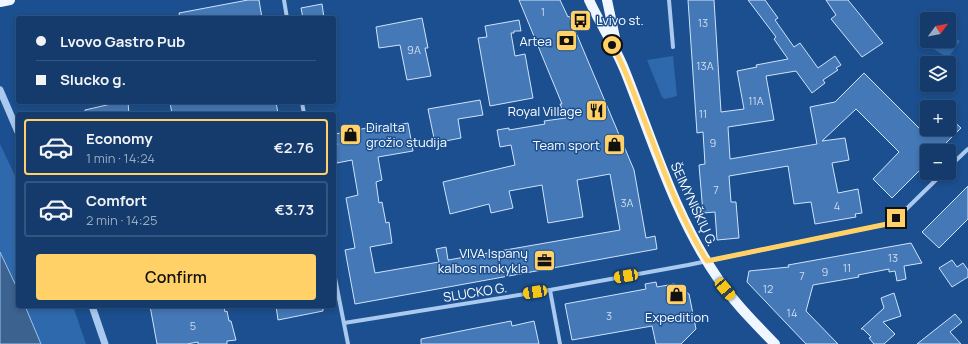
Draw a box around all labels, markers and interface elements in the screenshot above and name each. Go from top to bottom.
house number: 1 [541,4,545,19]
bus stop icon: Lvivo st. [568,7,594,33]
place label: Lvivo st. [596,11,644,29]
north arrow [920,12,956,48]
map controls [920,12,956,180]
house number: 13 [698,15,708,30]
bank icon: Artea [554,28,580,54]
text: Lvovo Gastro Pub [60,31,185,52]
place label: Artea [519,32,552,50]
route start [603,36,621,54]
house number: 9A [407,42,421,57]
button: layers [920,56,956,92]
house number: 13A [696,58,714,73]
text: Slucko g. [60,69,126,90]
house number: 11A [748,93,764,108]
restaurant icon: Royal Village [584,98,610,124]
button: + [920,100,956,136]
place label: Royal Village [508,102,582,120]
house number: 11 [699,106,707,121]
place label: Diralta grožio studija [366,118,447,151]
shop icon: Diralta grožio studija [338,121,364,147]
text: Economy [86,128,153,149]
icon: car [38,129,74,165]
shop icon: Team sport [602,132,628,158]
house number: 9 [710,135,717,150]
place label: Team sport [533,136,600,154]
text: €2.76 [274,137,314,158]
button: − [920,144,956,180]
text: 1 min · 14:24 [86,149,155,167]
street label: ŠEIMYNIŠKIŲ G. [667,159,721,249]
house number: 7 [713,182,719,197]
text: Comfort [86,190,147,211]
icon: car [38,191,74,227]
house number: 3A [620,195,634,210]
house number: 4 [834,198,840,213]
text: €3.73 [275,199,314,220]
route end [887,209,905,227]
text: 2 min · 14:25 [86,211,157,229]
place label: VIVA Ispanų kalbos mokykla [438,244,528,277]
office icon: VIVA Ispanų kalbos mokykla [531,247,557,273]
house number: 13 [888,250,898,265]
button: Confirm [36,254,316,300]
house number: 11 [843,260,851,275]
house number: 9 [822,264,829,279]
car [613,268,639,284]
house number: 7 [799,268,805,283]
car [713,276,737,302]
street label: SLUCKO G. [442,278,508,306]
house number: 12 [763,281,773,296]
shop icon: Expedition [664,282,690,308]
car [522,284,548,300]
house number: 14 [787,305,797,320]
house number: 3 [606,308,612,323]
place label: Expedition [645,308,709,326]
house number: 5 [190,318,196,333]

